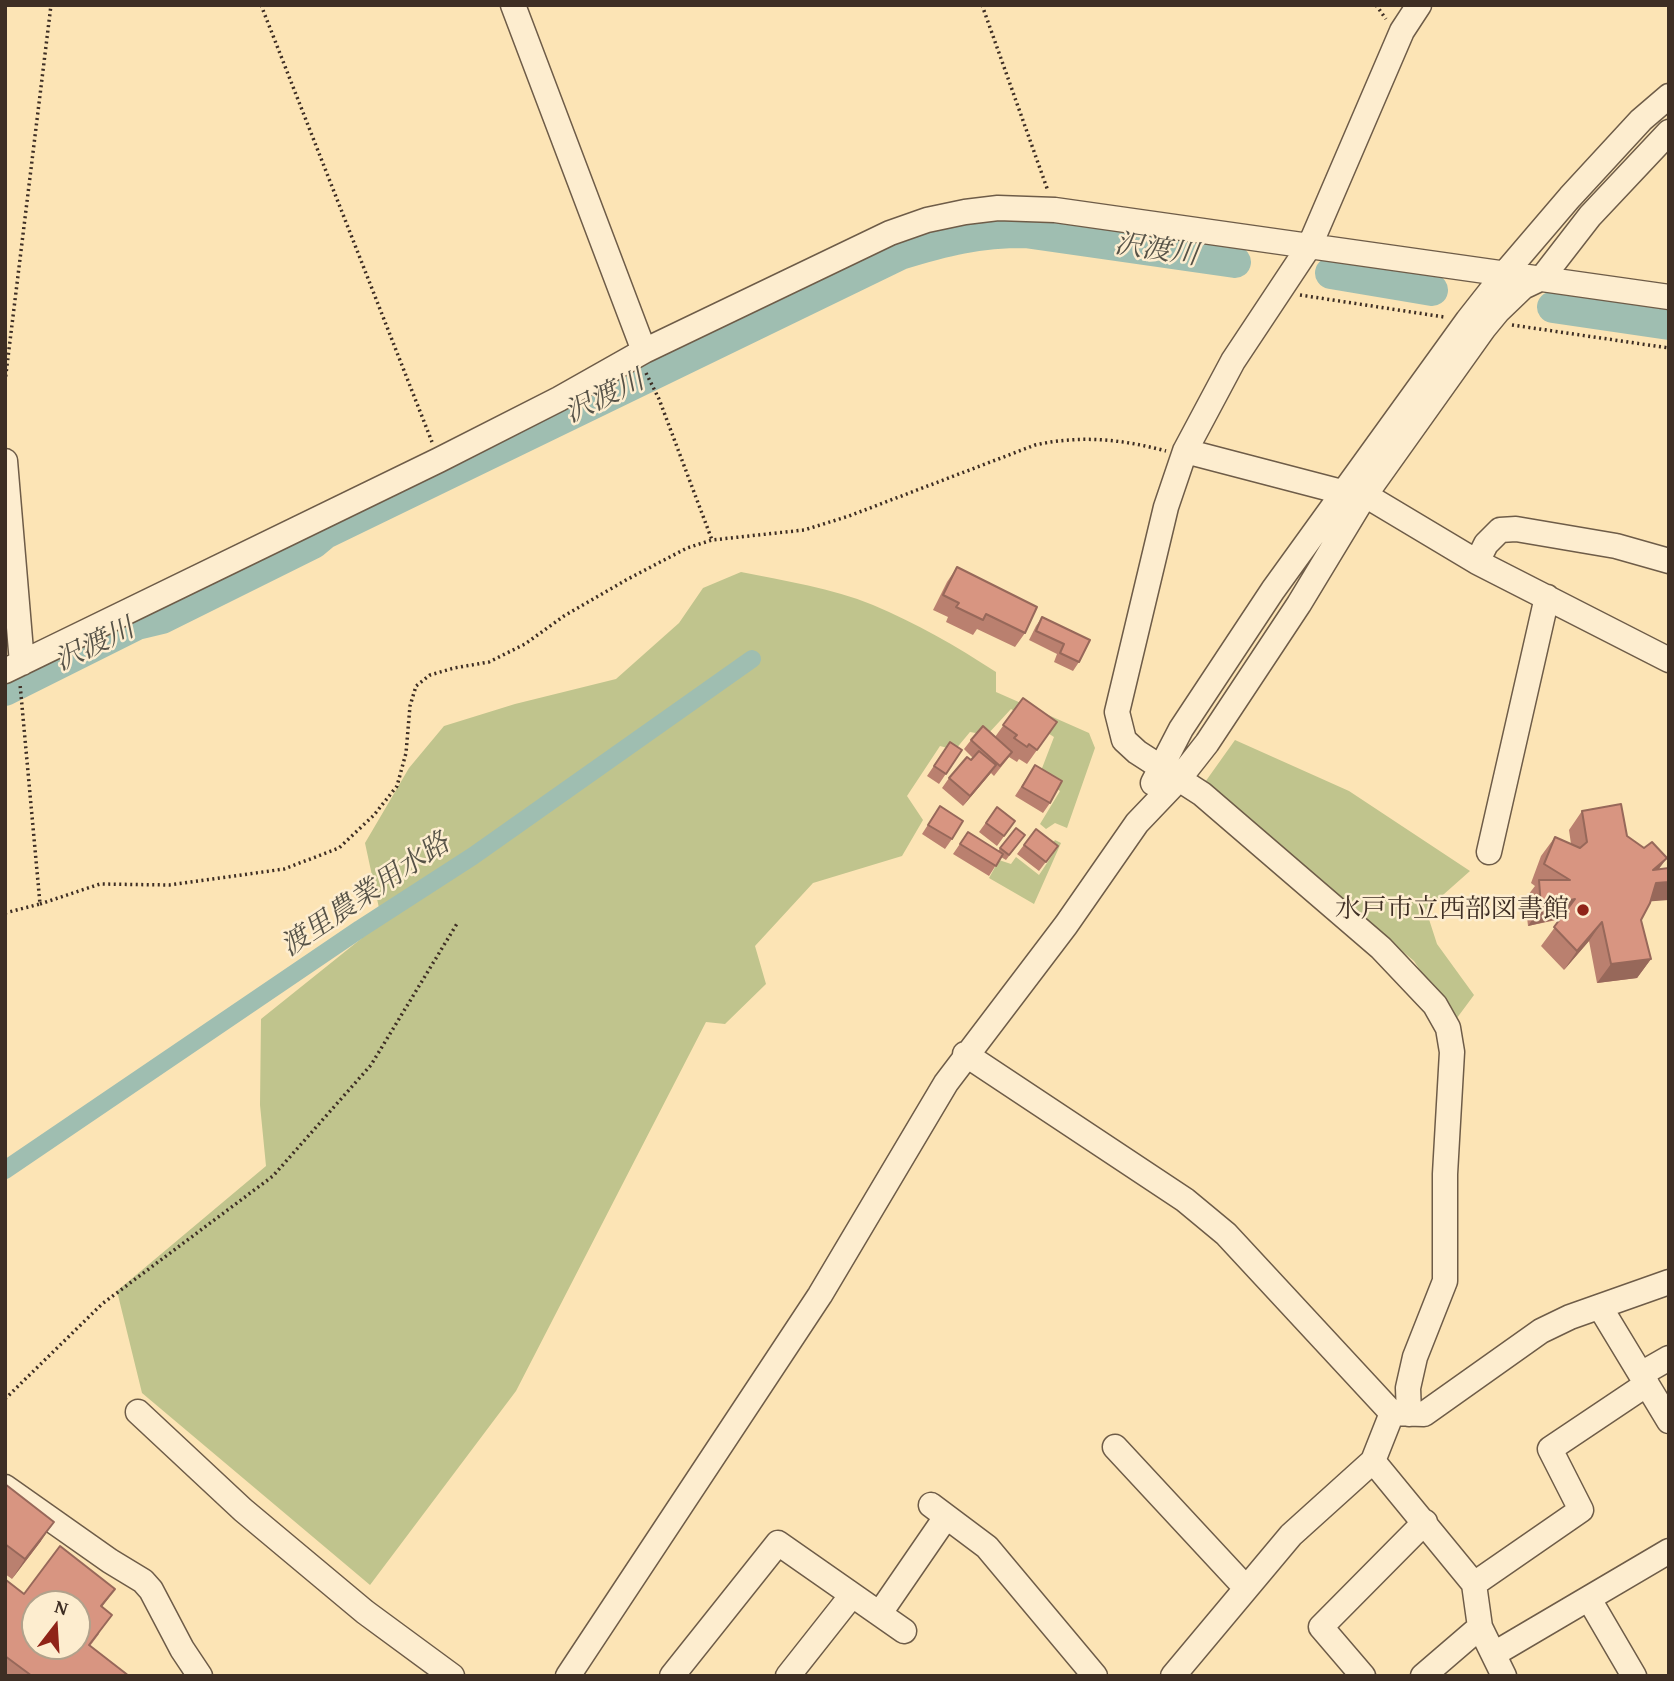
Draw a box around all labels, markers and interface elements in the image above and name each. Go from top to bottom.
water label: 沢渡川 [1112,229,1200,273]
water label: 沢渡川 [560,364,650,432]
water label: 沢渡川 [50,612,140,680]
water label: 渡里農業用水路 [275,827,457,965]
place label: 水戸市立西部図書館 [1335,894,1569,926]
marker: 水戸市立西部図書館 [1575,902,1591,918]
north arrow [21,1590,91,1660]
text: N [51,1592,72,1622]

